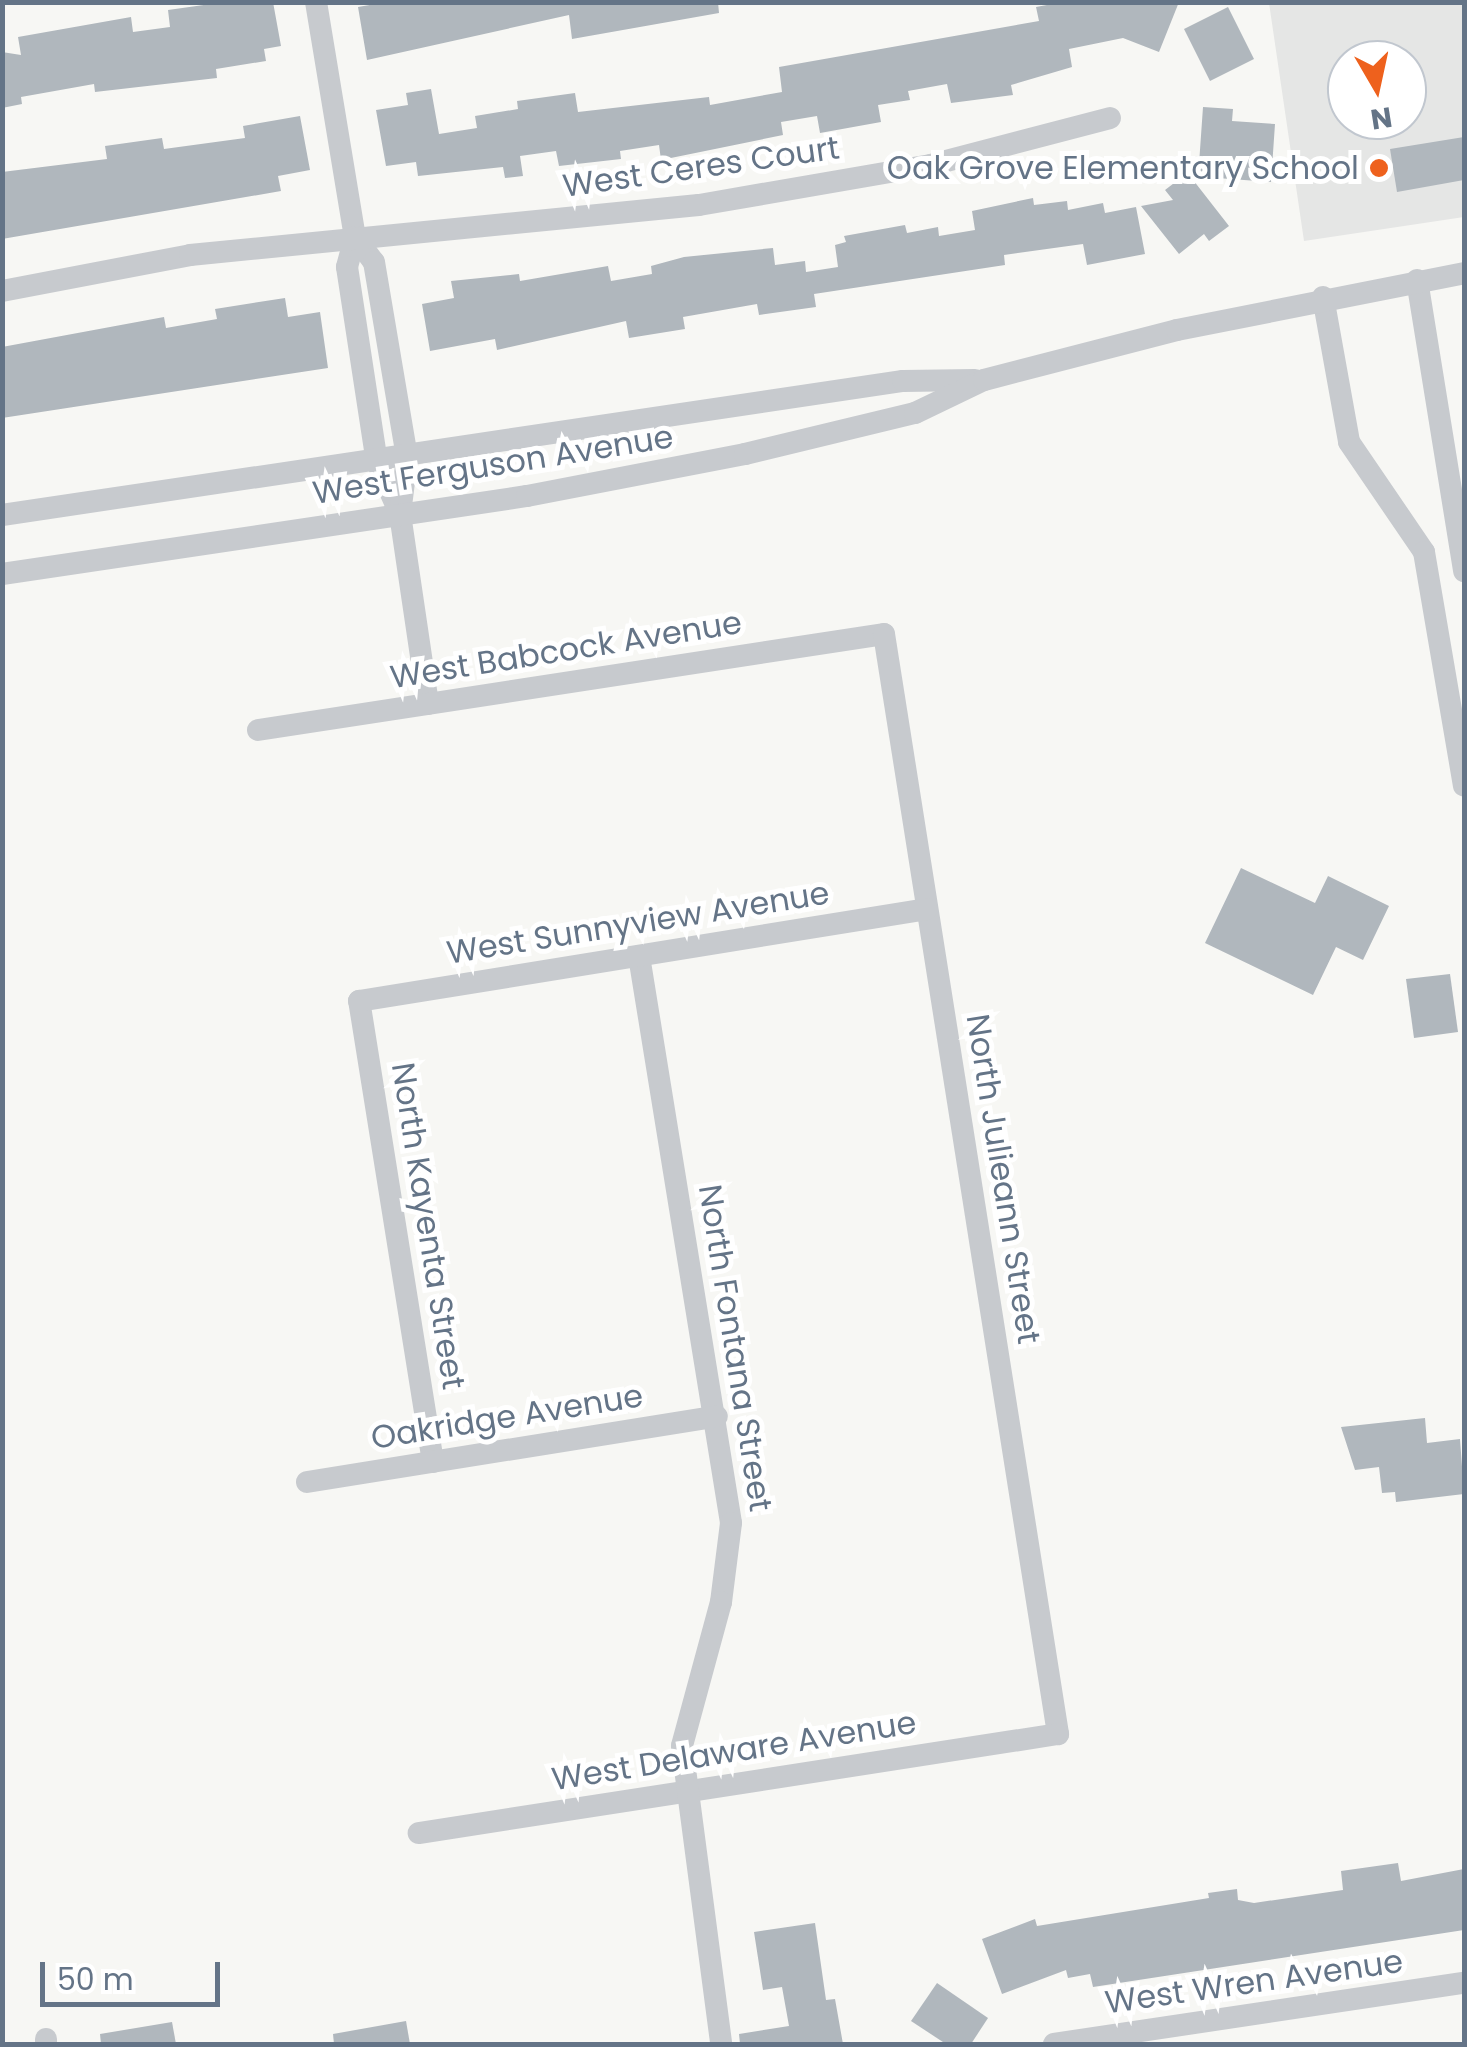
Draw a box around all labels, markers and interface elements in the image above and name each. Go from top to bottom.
north arrow [1327,40,1427,140]
text: N [1368,97,1395,139]
street label: West Ceres Court [560,129,842,205]
place label: Oak Grove Elementary School [887,149,1359,187]
marker: Oak Grove Elementary School [1368,157,1390,179]
street label: West Ferguson Avenue [310,418,676,512]
street label: West Babcock Avenue [388,603,744,697]
street label: West Sunnyview Avenue [444,874,832,972]
street label: North Julieann Street [958,1011,1048,1347]
street label: North Kayenta Street [383,1060,473,1392]
street label: North Fontana Street [690,1182,780,1514]
street label: Oakridge Avenue [368,1377,646,1457]
street label: West Delaware Avenue [549,1703,919,1799]
scale bar [45,1942,225,2004]
street label: West Wren Avenue [1103,1942,1405,2022]
text: 50 m [57,1958,134,2001]

